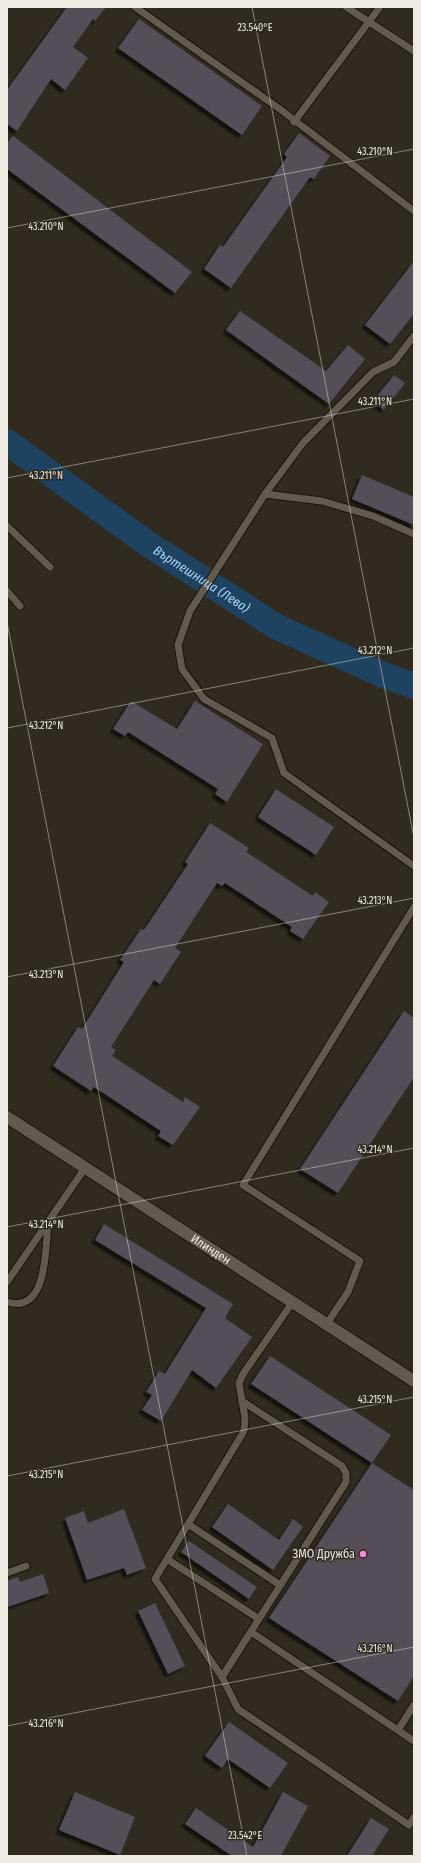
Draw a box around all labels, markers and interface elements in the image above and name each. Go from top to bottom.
text: 23.540°E [237,22,273,34]
text: 43.210°N [357,146,393,158]
text: 43.210°N [28,221,64,233]
text: 43.211°N [358,396,392,408]
text: 43.211°N [29,470,63,482]
water label: Въртешница (Лева) [151,543,253,616]
text: 43.212°N [358,645,392,657]
text: 43.212°N [29,720,63,732]
text: 43.213°N [358,895,392,907]
text: 43.213°N [29,969,63,981]
text: 43.214°N [357,1144,393,1156]
text: 43.214°N [28,1219,64,1231]
street label: Илинден [188,1231,233,1267]
text: 43.215°N [358,1394,392,1406]
text: 43.215°N [29,1469,63,1481]
place label: ЗМО Дружба [293,1547,355,1561]
marker: ЗМО Дружба [358,1549,368,1559]
text: 43.216°N [357,1643,393,1655]
text: 43.216°N [28,1718,64,1730]
text: 23.542°E [228,1830,262,1842]

